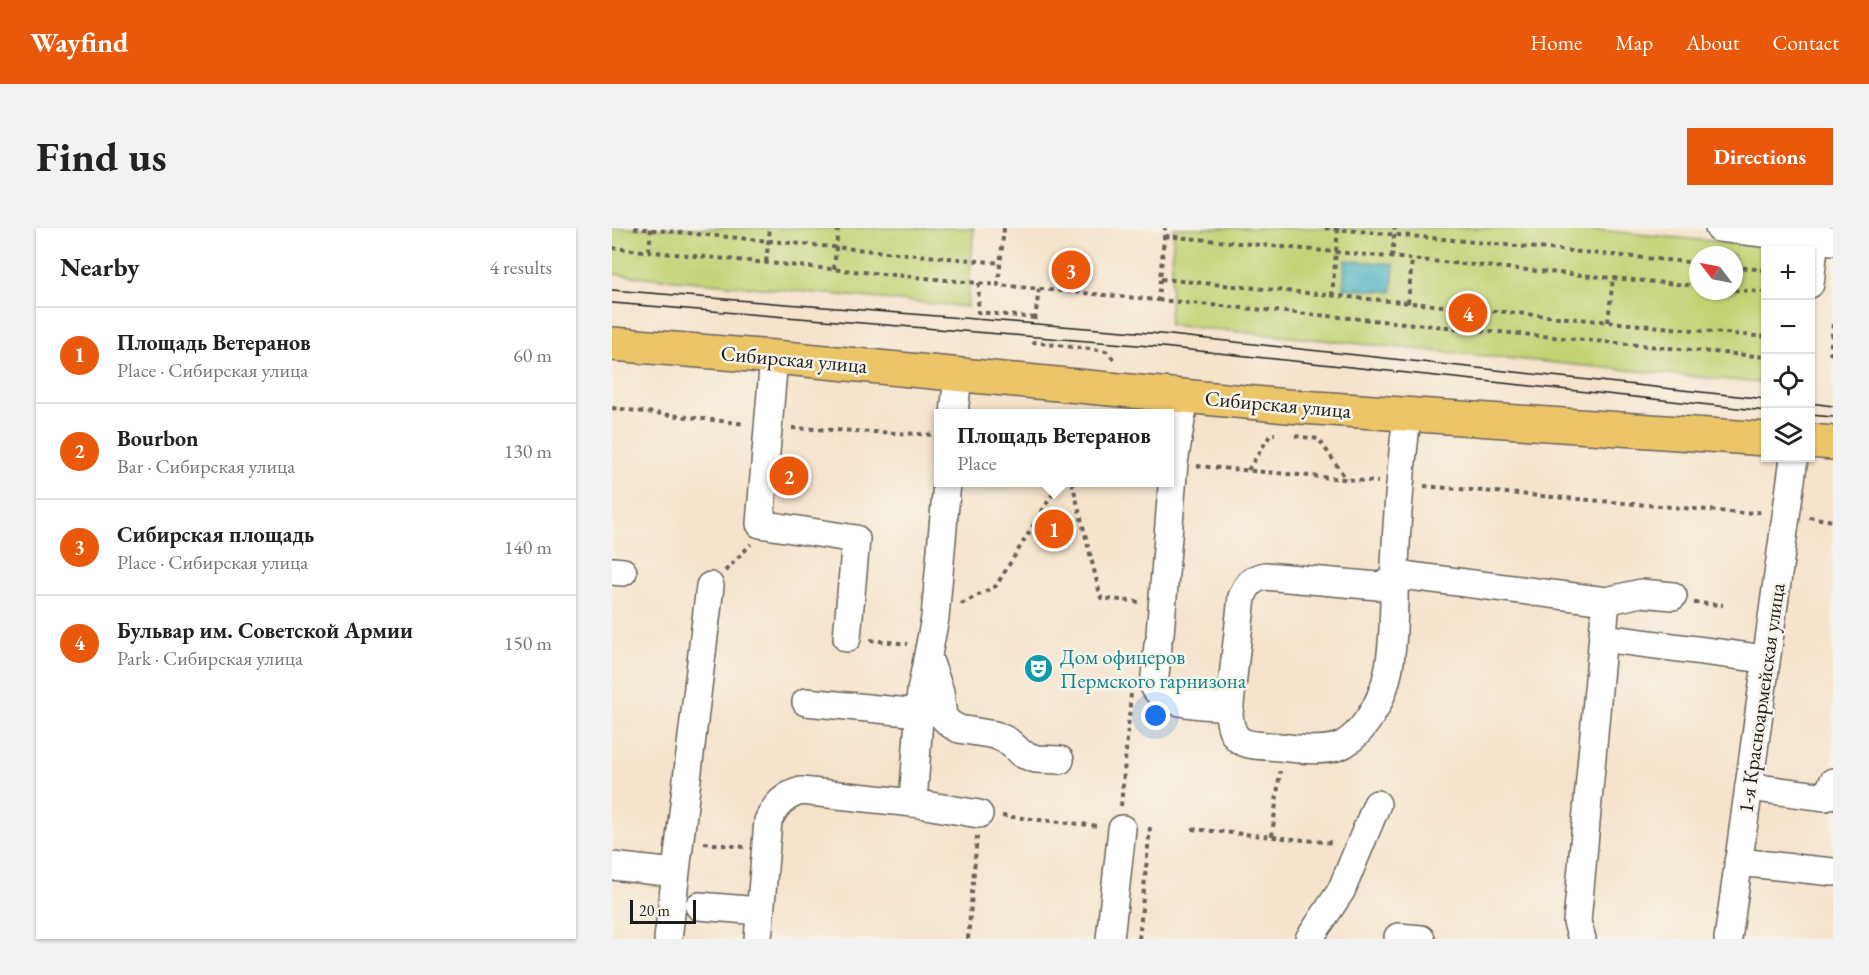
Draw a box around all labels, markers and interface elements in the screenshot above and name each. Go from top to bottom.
text: Wayfind [30,24,128,60]
text: Home [1530,29,1582,56]
text: Map [1615,29,1653,56]
text: About [1686,29,1739,56]
text: Contact [1772,29,1839,56]
button: Directions [1687,128,1833,185]
text: Find us [36,129,167,184]
north arrow [1689,246,1743,300]
map controls [1761,246,1815,462]
button: + [1761,246,1815,300]
pin: 3 [1052,248,1090,292]
text: Nearby [60,250,140,284]
text: 4 results [489,254,552,280]
pin: 4 [1448,290,1488,335]
button: − [1761,300,1815,354]
text: Площадь Ветеранов [117,328,311,357]
street label: Сибирская улица [720,339,869,379]
text: 1 [74,342,85,368]
text: 60 m [513,342,552,368]
button: locate [1761,354,1815,408]
text: Place · Сибирская улица [117,357,308,383]
street label: Сибирская улица [1204,384,1353,424]
button: layers [1761,408,1815,462]
popup [934,409,1174,487]
text: Площадь Ветеранов [957,421,1151,450]
text: Bourbon [117,424,199,453]
text: 2 [74,438,85,464]
text: 130 m [504,438,552,464]
text: Place [957,450,997,476]
text: Bar · Сибирская улица [117,453,295,479]
pin: 2 [770,454,808,498]
pin: 1 [1034,506,1074,552]
text: Сибирская площадь [117,520,314,549]
text: 3 [74,534,85,560]
text: 140 m [504,534,552,560]
text: Place · Сибирская улица [117,549,308,575]
street label: 1-я Красноармейская улица [1732,581,1791,815]
text: Бульвар им. Советской Армии [117,616,413,645]
text: 4 [74,630,85,656]
text: 150 m [504,630,552,656]
place label: Дом офицеров Пермского гарнизона [1060,643,1247,694]
text: Park · Сибирская улица [117,645,303,671]
theatre icon: Дом офицеров Пермского гарнизона [1023,652,1055,684]
your location [1141,701,1170,730]
scale bar [630,897,696,924]
text: 20 m [639,900,670,921]

